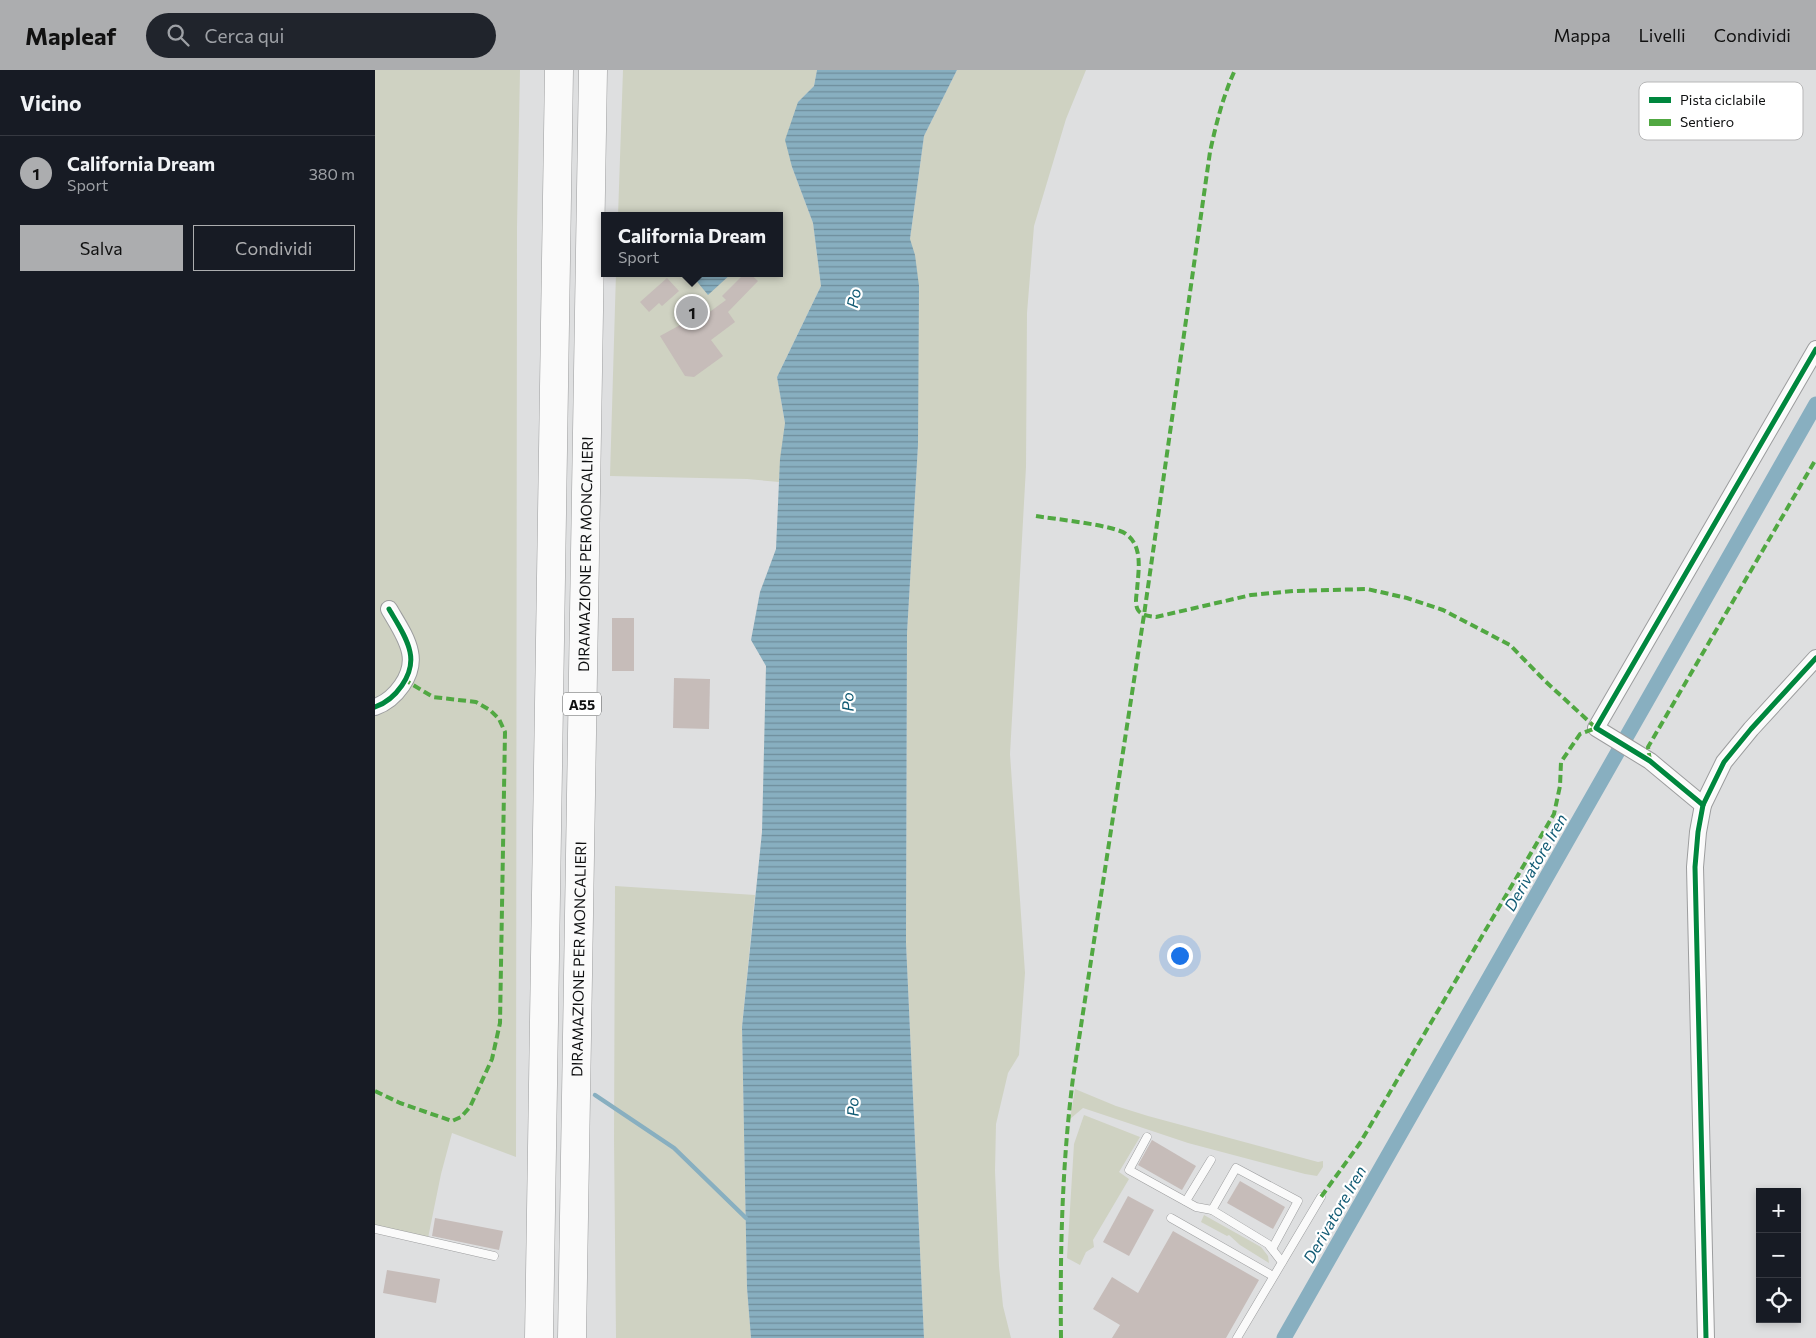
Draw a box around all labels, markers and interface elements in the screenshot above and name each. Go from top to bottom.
search box [146,13,496,58]
text: Mapleaf [25,21,116,50]
icon: search [164,21,192,49]
text: Cerca qui [204,24,284,47]
text: Mappa [1553,24,1611,46]
text: Livelli [1639,24,1686,46]
text: Condividi [1714,24,1791,46]
legend [1639,82,1803,140]
text: Vicino [20,90,81,115]
text: Pista ciclabile [1680,91,1766,108]
text: Sentiero [1680,113,1734,130]
text: California Dream [67,152,215,175]
text: 1 [32,164,40,183]
text: 380 m [309,164,355,183]
text: Sport [67,175,108,194]
popup [601,212,783,277]
text: California Dream [618,224,766,247]
button: Salva [20,225,183,271]
button: Condividi [193,225,355,271]
text: Sport [618,247,659,266]
water label: Po [842,287,864,309]
pin: 1 [676,293,708,331]
street label: DIRAMAZIONE PER MONCALIERI [574,436,596,672]
road number: A55 [563,692,601,716]
water label: Po [837,692,857,712]
water label: Derivatore Iren [1500,810,1570,914]
street label: DIRAMAZIONE PER MONCALIERI [567,841,589,1077]
your location [1167,943,1193,969]
water label: Po [842,1097,862,1117]
water label: Derivatore Iren [1299,1162,1369,1266]
map controls [1756,1188,1801,1323]
button: + [1756,1188,1801,1233]
button: − [1756,1233,1801,1278]
button: locate [1756,1278,1801,1323]

